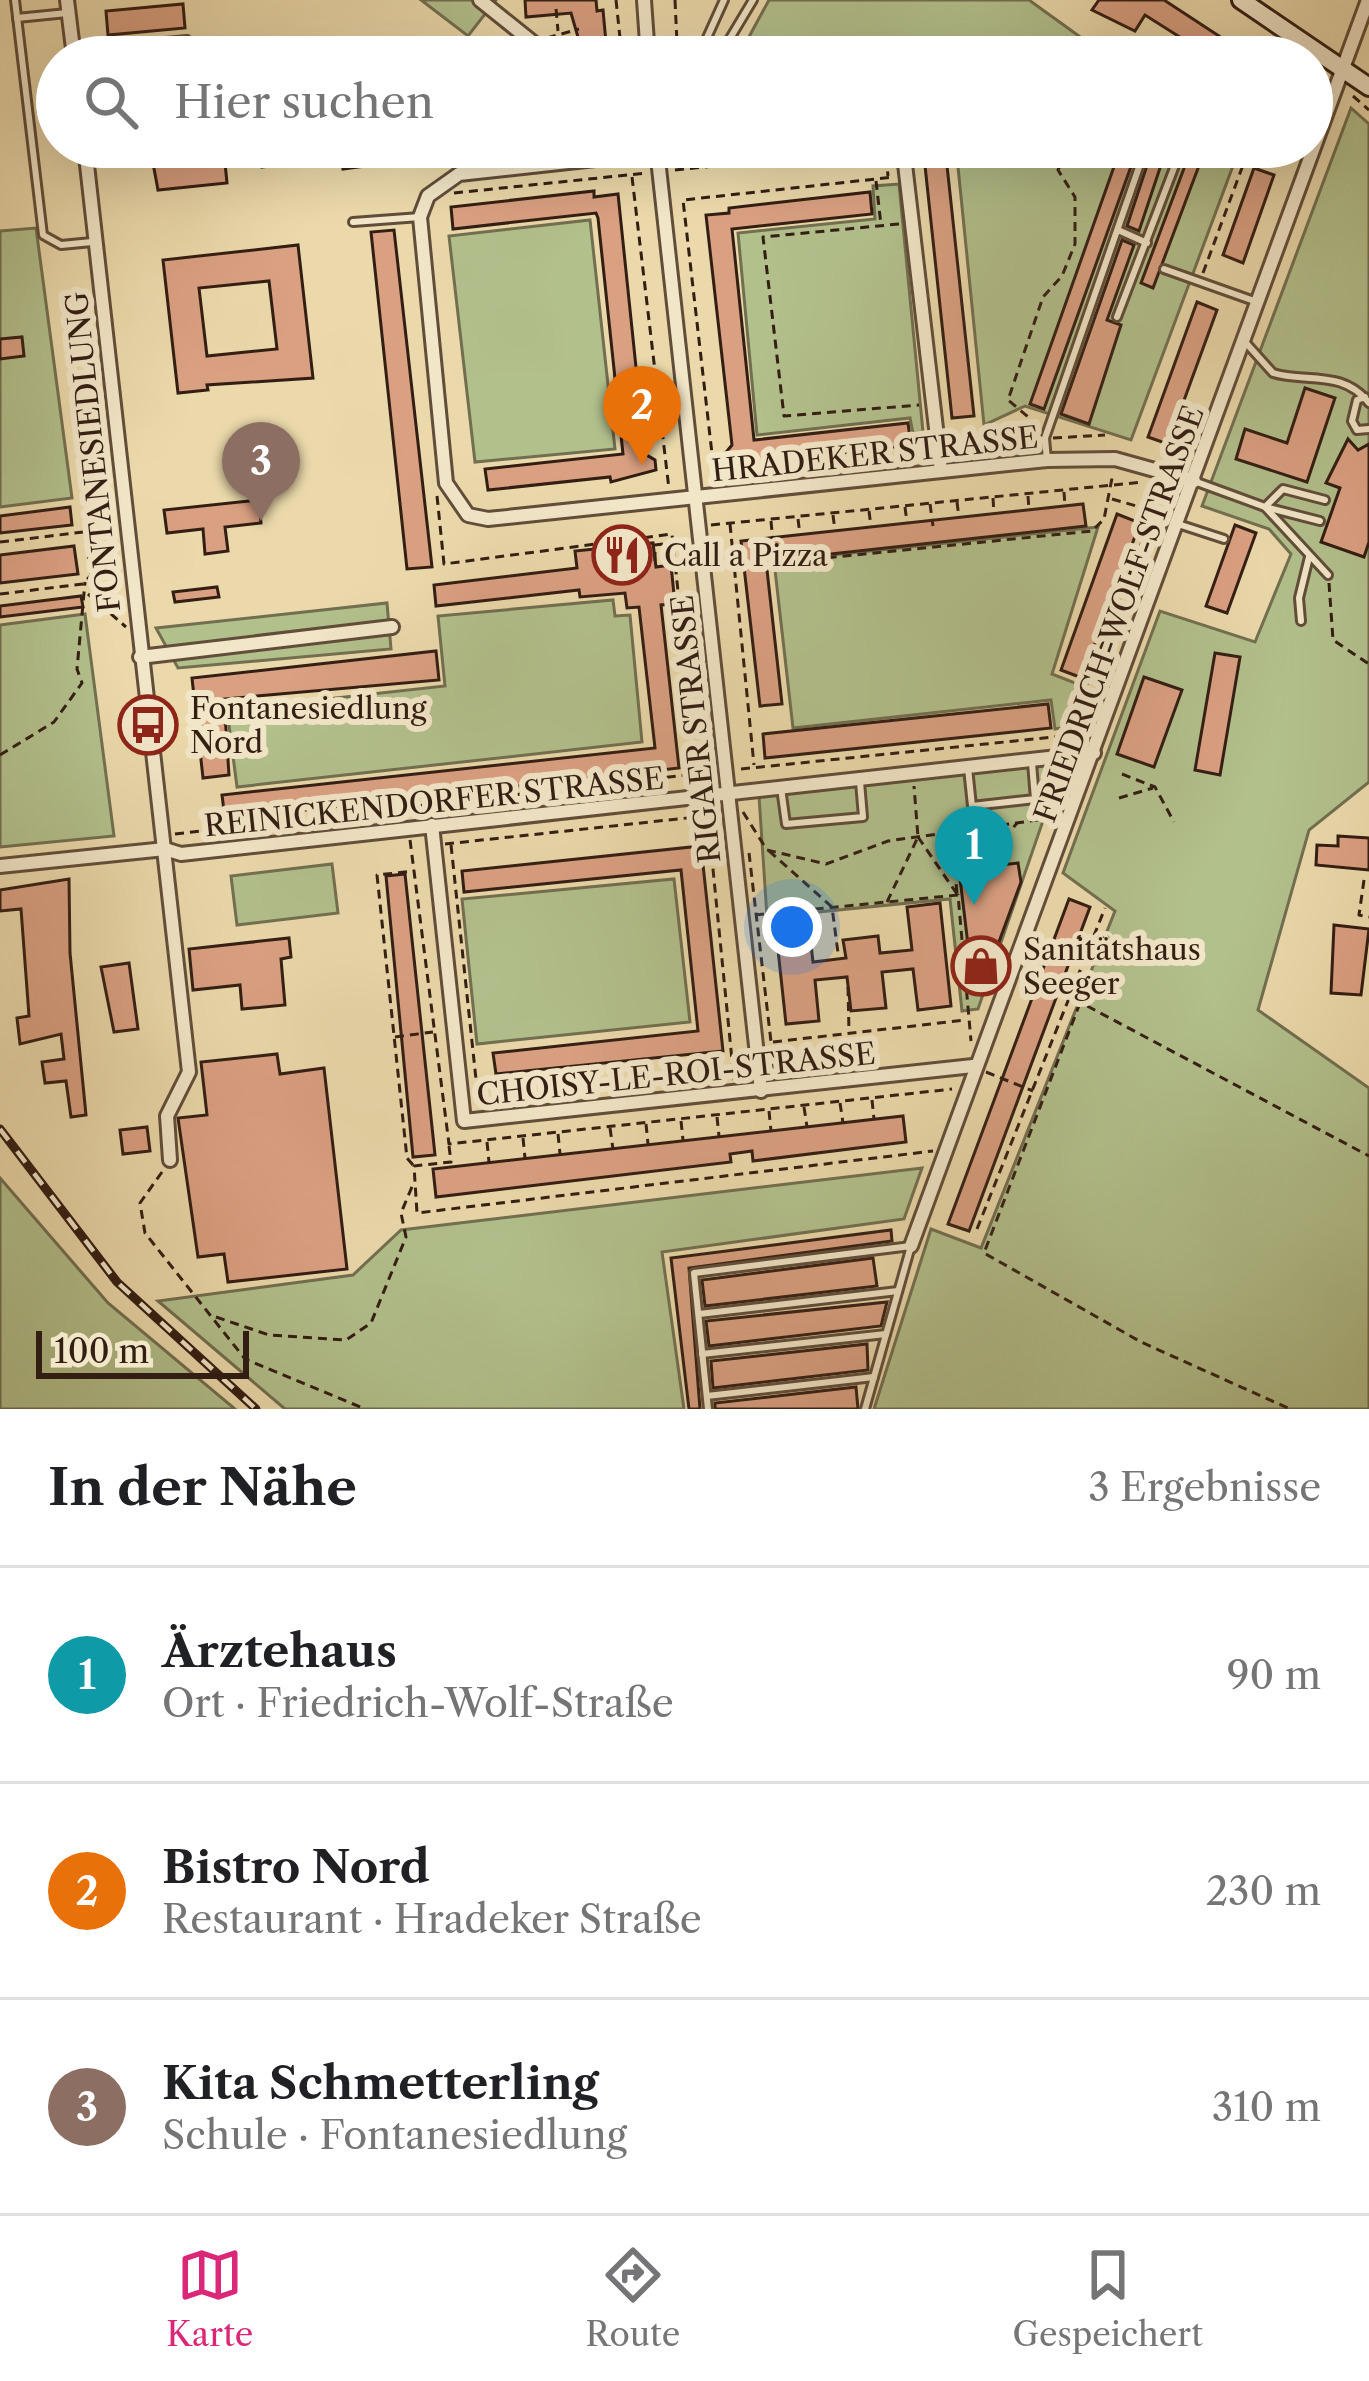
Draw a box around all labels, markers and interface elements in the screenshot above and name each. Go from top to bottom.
search box [36,36,1333,168]
icon: search [78,69,144,135]
text: Hier suchen [174,74,434,130]
street label: FONTANESIEDLUNG [58,290,128,614]
pin: 2 [603,366,681,465]
street label: FRIEDRICH-WOLF-STRASSE [1026,401,1212,827]
street label: HRADEKER STRASSE [710,418,1040,490]
pin: 3 [222,422,300,521]
restaurant icon: Call a Pizza [591,524,653,586]
place label: Call a Pizza [664,537,828,574]
street label: RIGAER STRASSE [664,593,728,865]
place label: Fontanesiedlung Nord [190,690,427,761]
bus stop icon: Fontanesiedlung Nord [117,694,179,756]
street label: REINICKENDORFER STRASSE [202,759,666,845]
pin: 1 [935,806,1013,905]
your location [762,897,822,957]
place label: Sanitätshaus Seeger [1023,931,1201,1002]
shop icon: Sanitätshaus Seeger [950,935,1012,997]
street label: CHOISY-LE-ROI-STRASSE [475,1035,877,1113]
scale bar [36,1325,249,1378]
text: 100 m [54,1331,149,1372]
text: In der Nähe [48,1456,357,1518]
text: 3 Ergebnisse [1088,1463,1321,1511]
text: Ärztehaus [162,1623,397,1679]
text: 1 [78,1651,96,1699]
text: 90 m [1227,1651,1321,1699]
text: Ort · Friedrich-Wolf-Straße [162,1679,674,1727]
text: Bistro Nord [162,1839,430,1895]
text: 2 [75,1867,99,1915]
text: 230 m [1206,1867,1321,1915]
text: Restaurant · Hradeker Straße [162,1895,702,1943]
text: Kita Schmetterling [162,2055,599,2111]
text: 3 [76,2083,98,2131]
text: 310 m [1212,2083,1321,2131]
text: Schule · Fontanesiedlung [162,2111,627,2159]
tab: Karte [166,2242,253,2355]
tab: Route [586,2242,680,2355]
tab: Gespeichert [1012,2242,1203,2355]

